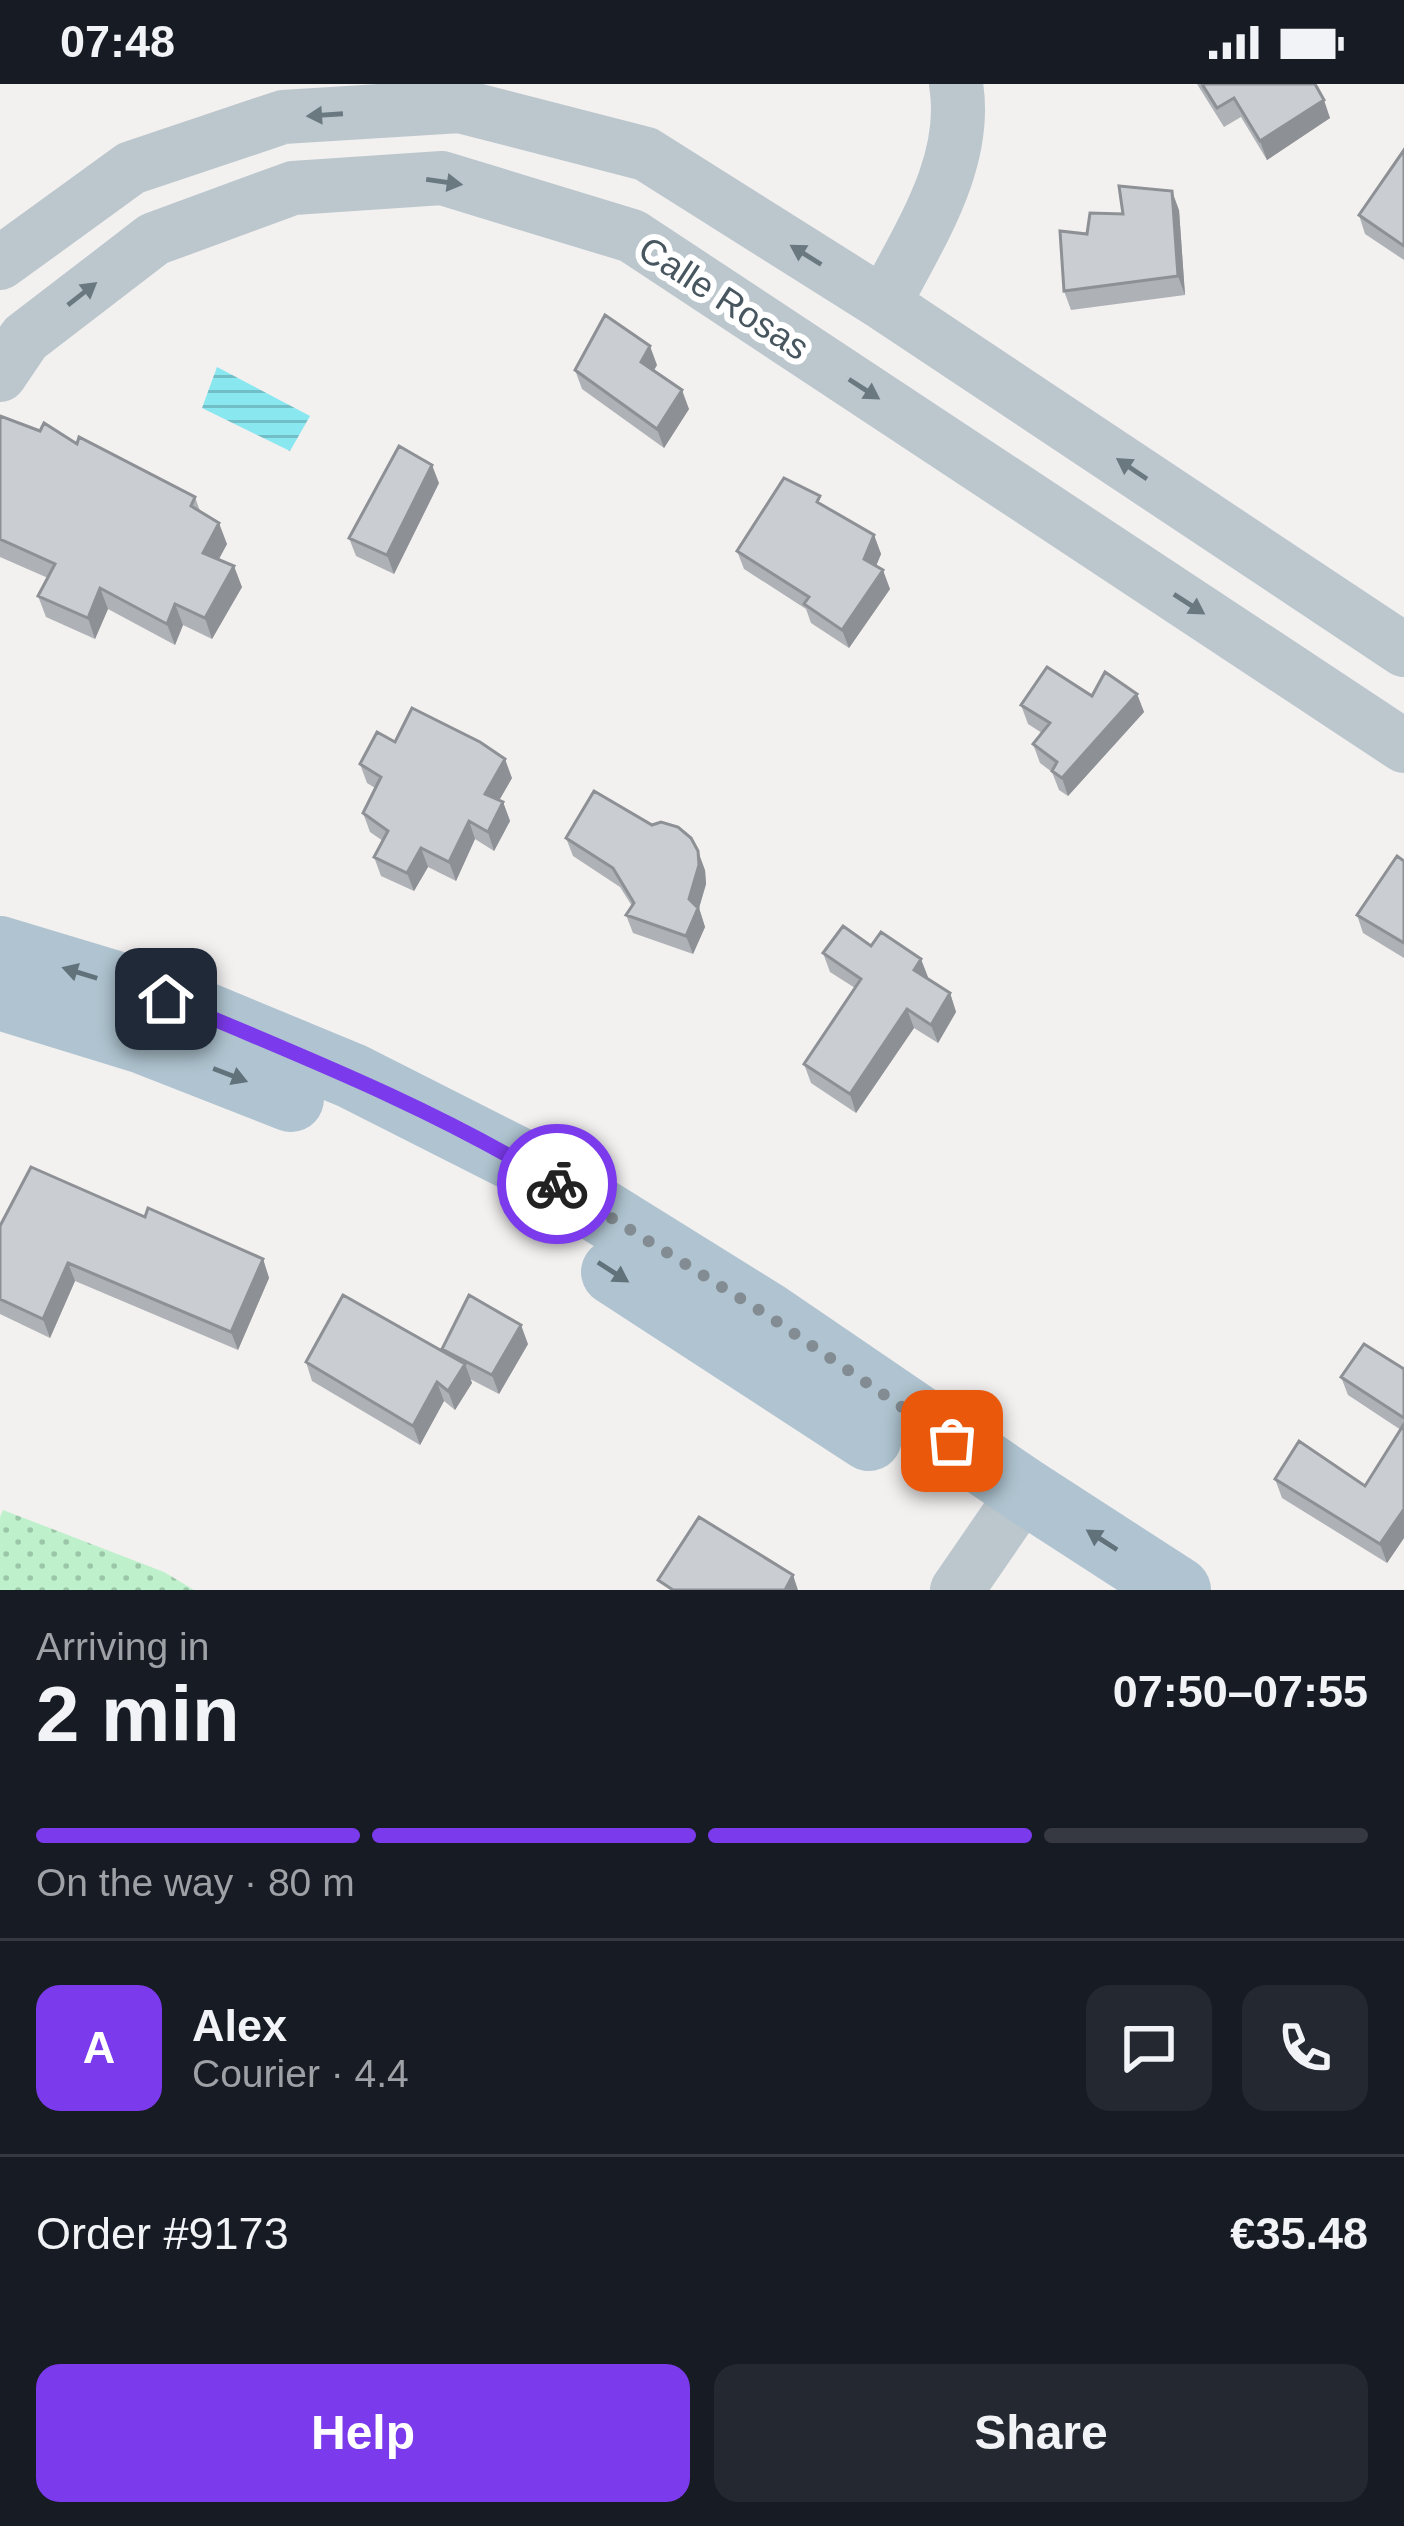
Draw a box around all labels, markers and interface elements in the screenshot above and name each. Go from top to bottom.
text: 07:48 [60,16,175,67]
one-way arrow [306,105,343,124]
one-way arrow [425,173,463,192]
street label: Calle Rosas [631,228,817,368]
one-way arrow [789,245,823,266]
one-way arrow [67,282,98,307]
one-way arrow [847,378,880,400]
one-way arrow [1115,459,1148,481]
one-way arrow [1173,592,1206,615]
pin [115,948,217,1050]
one-way arrow [61,963,98,981]
icon: home [133,966,199,1032]
one-way arrow [212,1067,248,1086]
courier [497,1124,617,1244]
icon: bike [524,1151,590,1217]
one-way arrow [597,1260,629,1282]
pin [901,1390,1003,1492]
icon: bag [919,1408,985,1474]
one-way arrow [1086,1530,1118,1552]
text: Arriving in [36,1625,209,1668]
text: 07:50–07:55 [1113,1666,1368,1717]
text: 2 min [36,1670,240,1758]
text: On the way · 80 m [36,1861,355,1904]
button: chat [1086,1985,1212,2111]
button: phone [1242,1985,1368,2111]
text: Alex [192,2000,287,2051]
text: A [83,2022,115,2073]
text: Courier · 4.4 [192,2052,409,2095]
text: Order #9173 [36,2208,289,2259]
text: €35.48 [1230,2208,1368,2259]
button: Help [36,2364,690,2502]
button: Share [714,2364,1368,2502]

